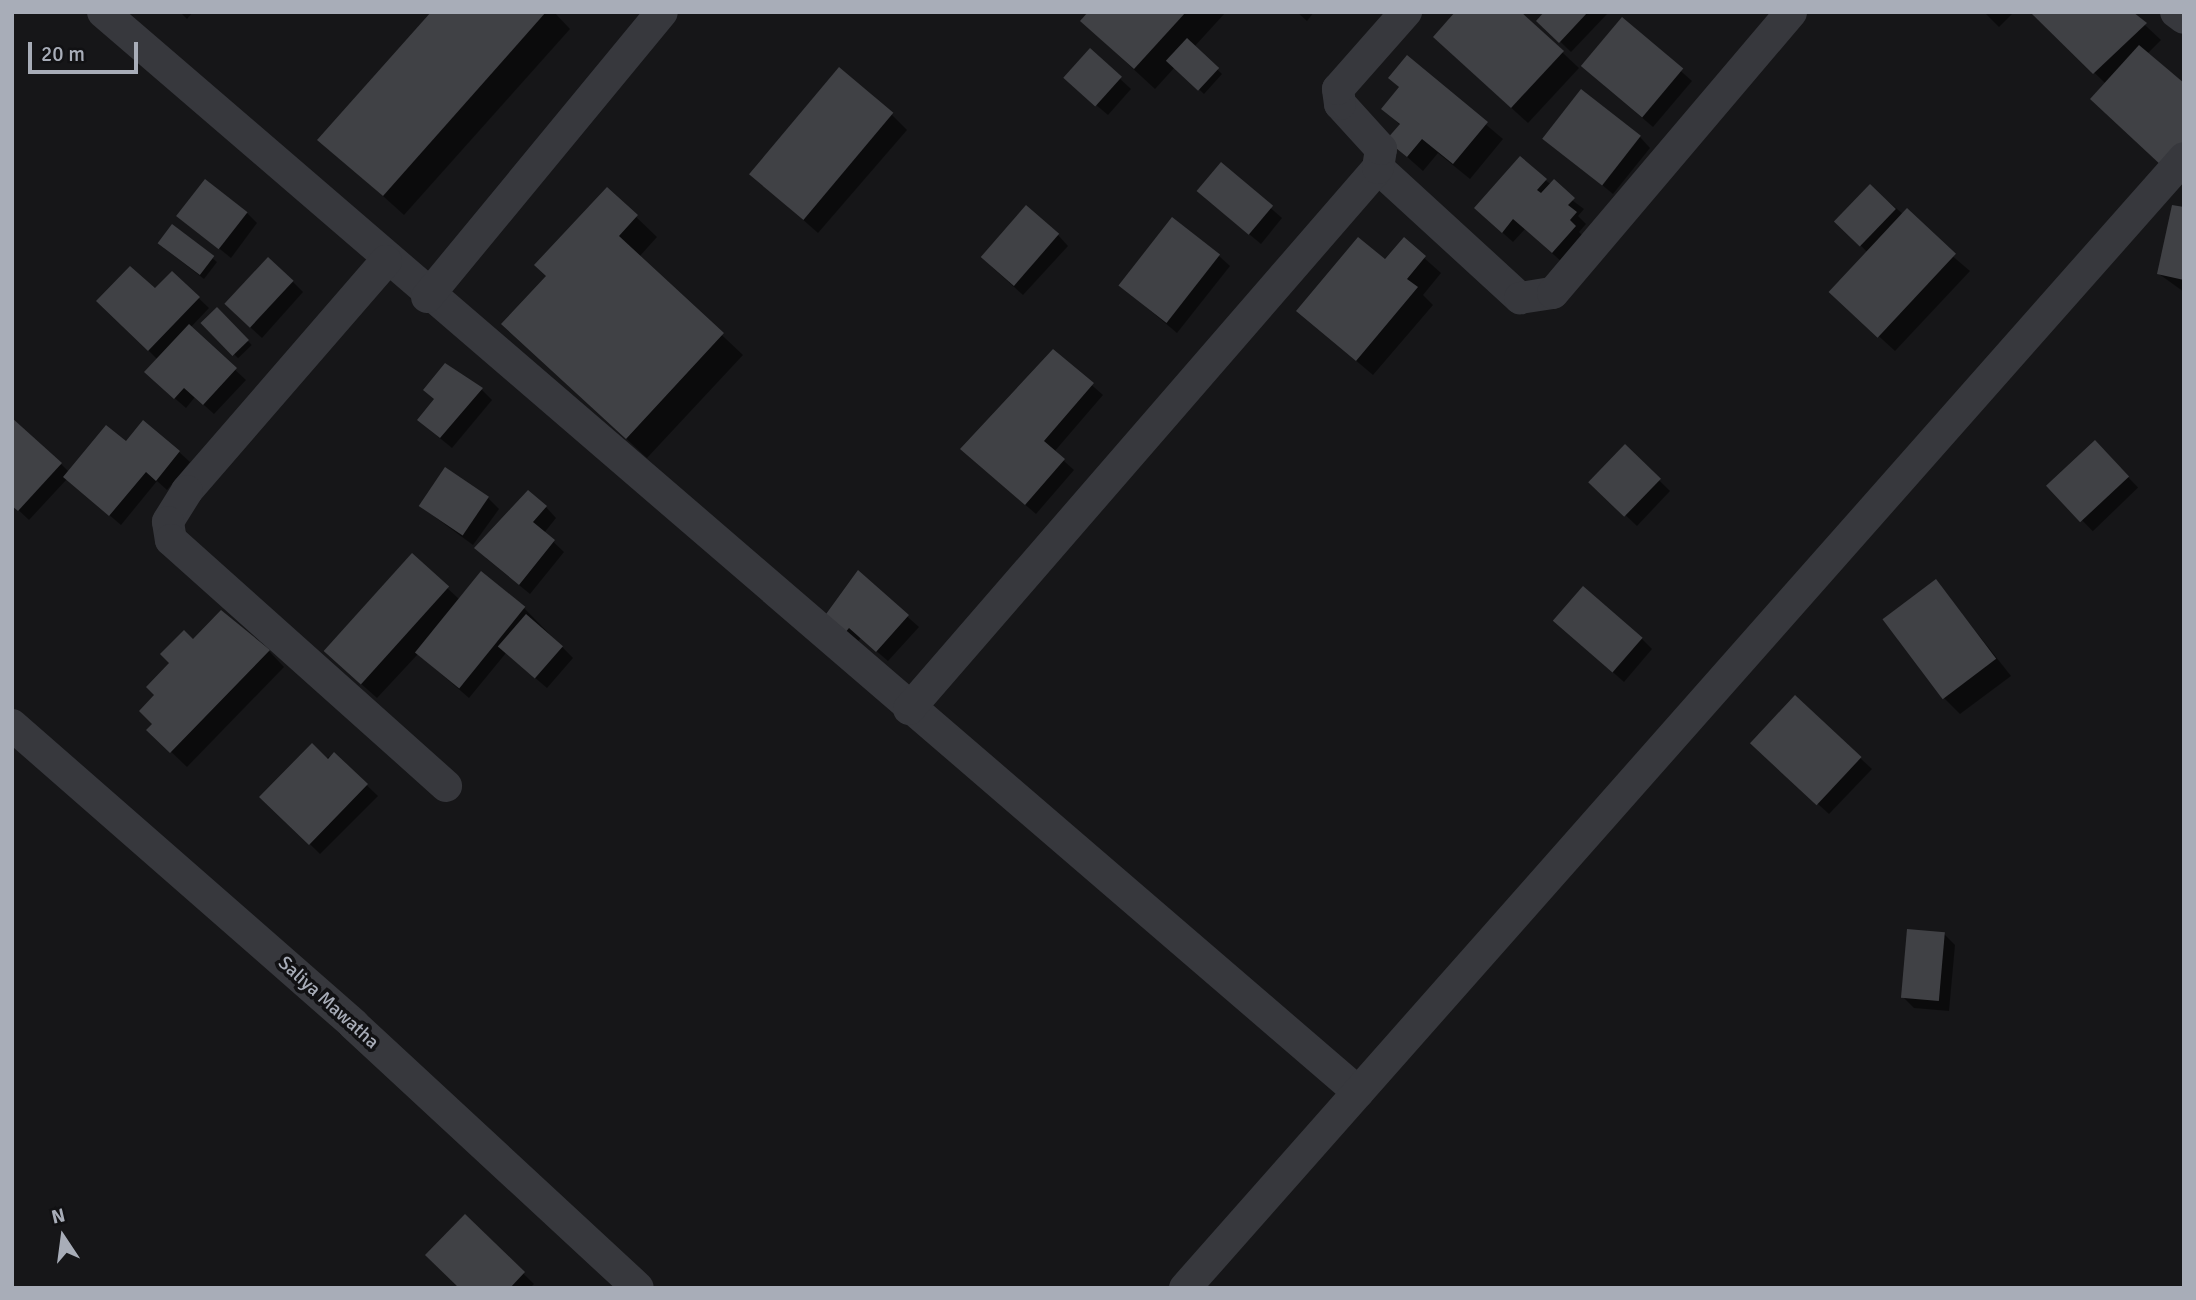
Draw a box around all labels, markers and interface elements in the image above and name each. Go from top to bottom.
scale bar [32,28,142,72]
text: 20 m [41,41,85,67]
street label: Saliya Mawatha [273,952,383,1054]
north arrow [28,1202,98,1272]
text: N [49,1203,67,1230]

